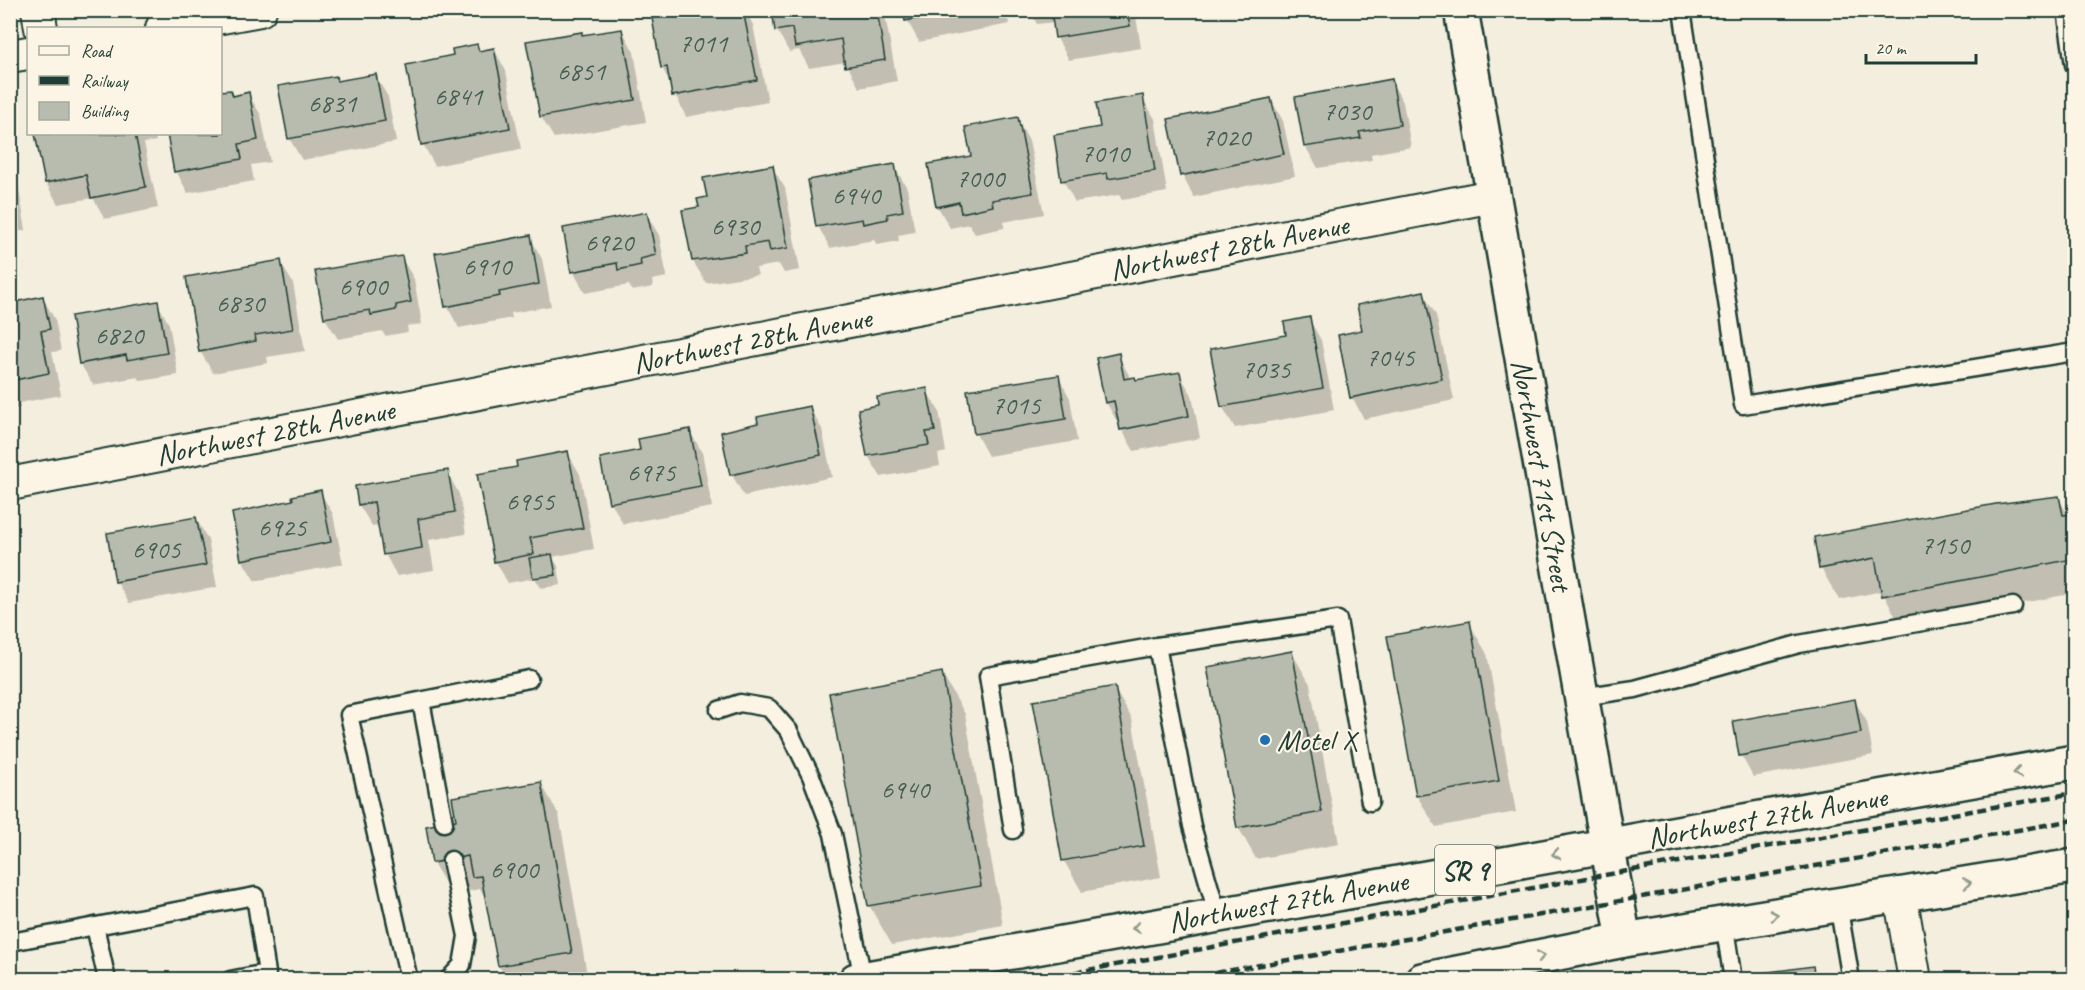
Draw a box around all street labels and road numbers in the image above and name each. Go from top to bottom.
street label: Northwest 28th Avenue [1106,205,1354,289]
street label: Northwest 28th Avenue [629,298,877,382]
street label: Northwest 71st Street [1503,356,1582,597]
street label: Northwest 28th Avenue [152,390,400,474]
street label: Northwest 27th Avenue [1644,777,1892,857]
road number: SR 9 [1435,845,1495,895]
street label: Northwest 27th Avenue [1165,861,1413,941]

